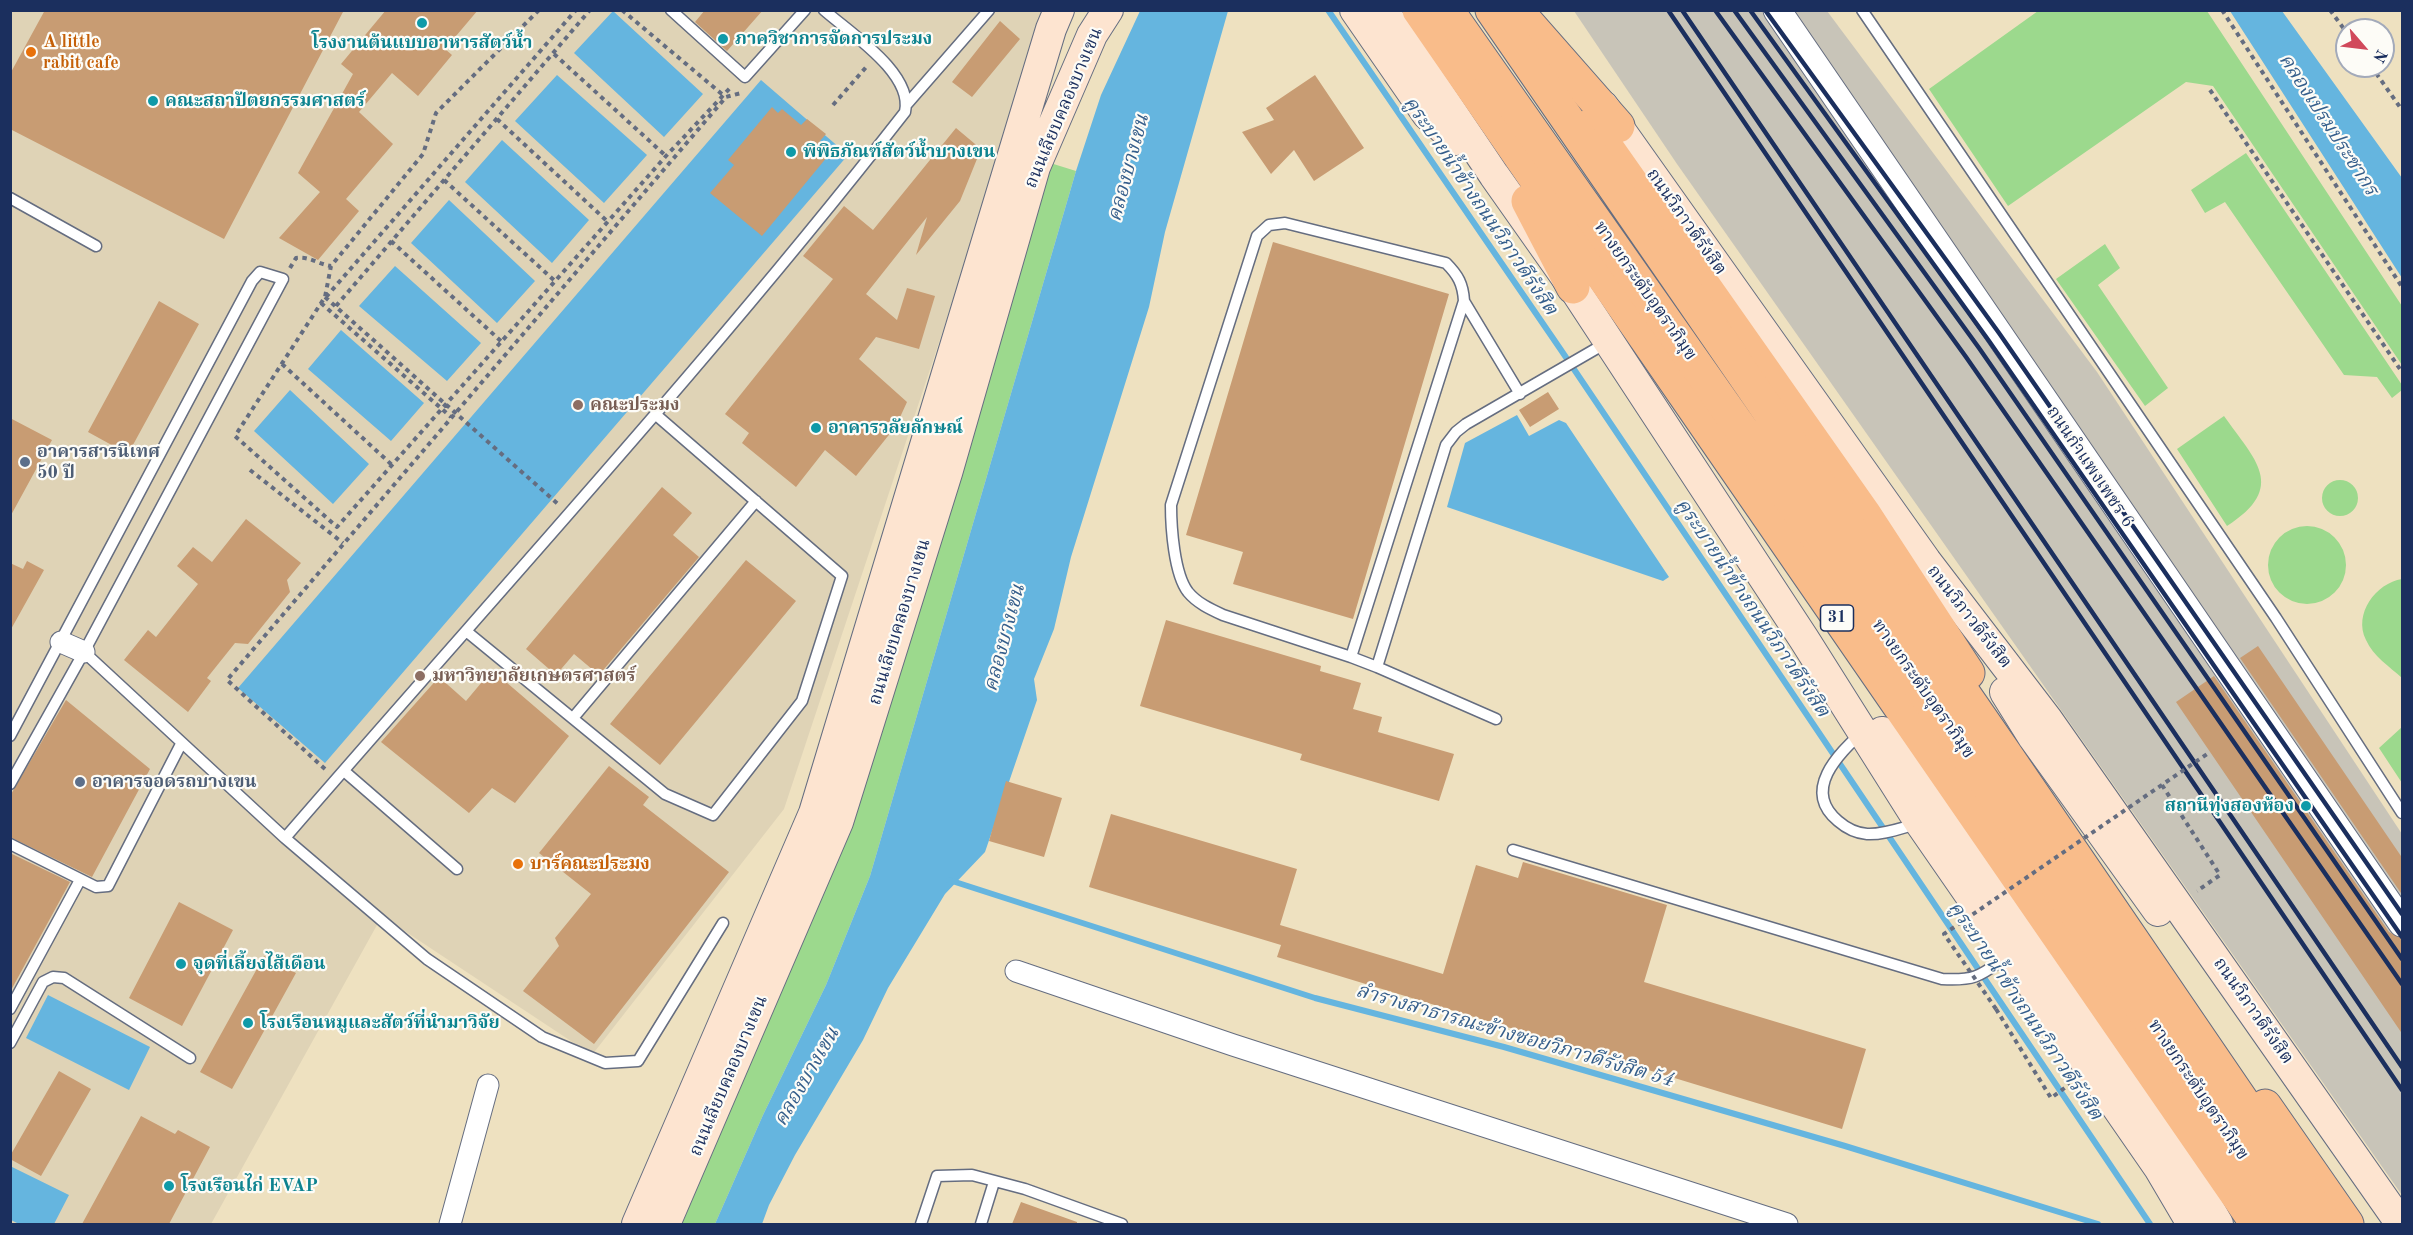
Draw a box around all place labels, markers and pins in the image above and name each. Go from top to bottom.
marker: โรงงานต้นแบบอาหารสัตว์น้ำ [415,16,429,30]
place label: ภาควิชาการจัดการประมง [735,28,932,50]
place label: A little rabit cafe [43,31,119,74]
place label: โรงงานต้นแบบอาหารสัตว์น้ำ [312,32,532,54]
marker: ภาควิชาการจัดการประมง [716,32,730,46]
marker: A little rabit cafe [24,45,38,59]
place label: คณะสถาปัตยกรรมศาสตร์ [165,90,365,112]
marker: คณะสถาปัตยกรรมศาสตร์ [146,94,160,108]
place label: พิพิธภัณฑ์สัตว์น้ำบางเขน [803,141,995,163]
marker: พิพิธภัณฑ์สัตว์น้ำบางเขน [784,145,798,159]
place label: คณะประมง [590,394,680,416]
marker: คณะประมง [571,398,585,412]
place label: อาคารวลัยลักษณ์ [828,417,963,439]
marker: อาคารวลัยลักษณ์ [809,421,823,435]
place label: อาคารสารนิเทศ 50 ปี [37,441,160,484]
marker: อาคารสารนิเทศ 50 ปี [18,455,32,469]
place label: มหาวิทยาลัยเกษตรศาสตร์ [432,665,635,687]
marker: มหาวิทยาลัยเกษตรศาสตร์ [413,669,427,683]
place label: อาคารจอดรถบางเขน [92,771,257,793]
marker: อาคารจอดรถบางเขน [73,775,87,789]
place label: สถานีทุ่งสองห้อง [2165,795,2294,817]
marker: สถานีทุ่งสองห้อง [2299,799,2313,813]
place label: บาร์คณะประมง [530,853,650,875]
marker: บาร์คณะประมง [511,857,525,871]
place label: จุดที่เลี้ยงไส้เดือน [193,953,326,975]
marker: จุดที่เลี้ยงไส้เดือน [174,957,188,971]
place label: โรงเรือนหมูและสัตว์ที่นำมาวิจัย [260,1012,500,1034]
marker: โรงเรือนหมูและสัตว์ที่นำมาวิจัย [241,1016,255,1030]
place label: โรงเรือนไก่ EVAP [181,1175,318,1197]
marker: โรงเรือนไก่ EVAP [162,1179,176,1193]

